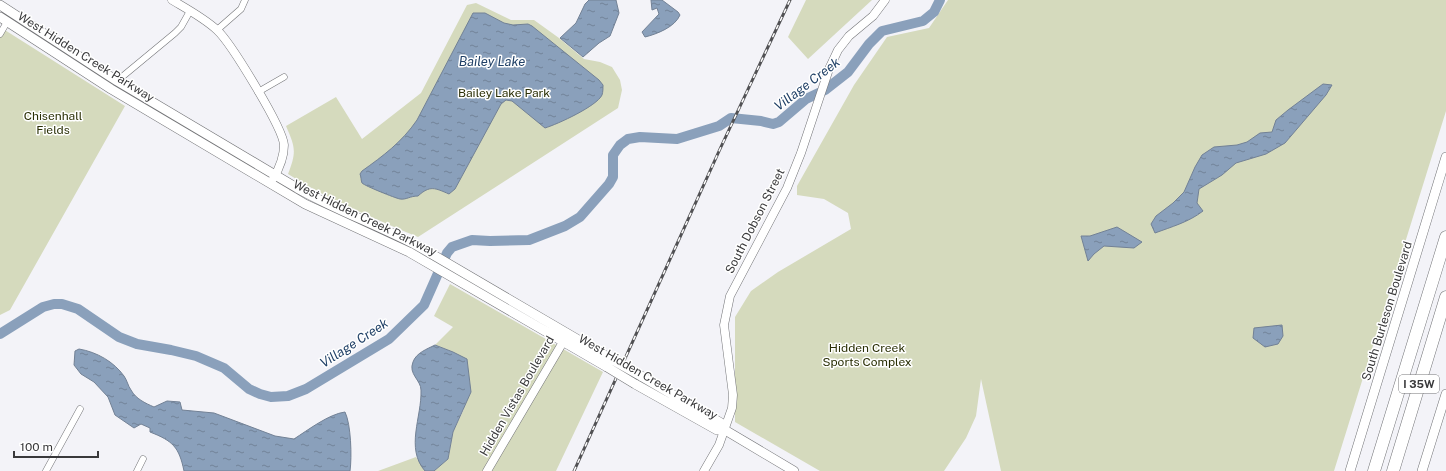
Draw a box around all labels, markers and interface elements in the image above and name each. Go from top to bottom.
street label: West Hidden Creek Parkway [15,9,157,105]
water label: Bailey Lake [459,54,525,69]
water label: Village Creek [771,54,843,114]
park label: Bailey Lake Park [458,86,550,100]
park label: Chisenhall Fields [24,109,83,137]
street label: South Dobson Street [722,166,788,276]
street label: West Hidden Creek Parkway [291,177,440,259]
street label: South Burleson Boulevard [1359,240,1415,382]
water label: Village Creek [317,315,391,371]
street label: West Hidden Creek Parkway [576,331,721,423]
street label: Hidden Vistas Boulevard [477,334,557,458]
park label: Hidden Creek Sports Complex [822,341,912,369]
road number: I 35W [1399,375,1439,393]
scale bar [14,433,98,459]
text: 100 m [20,440,53,454]

